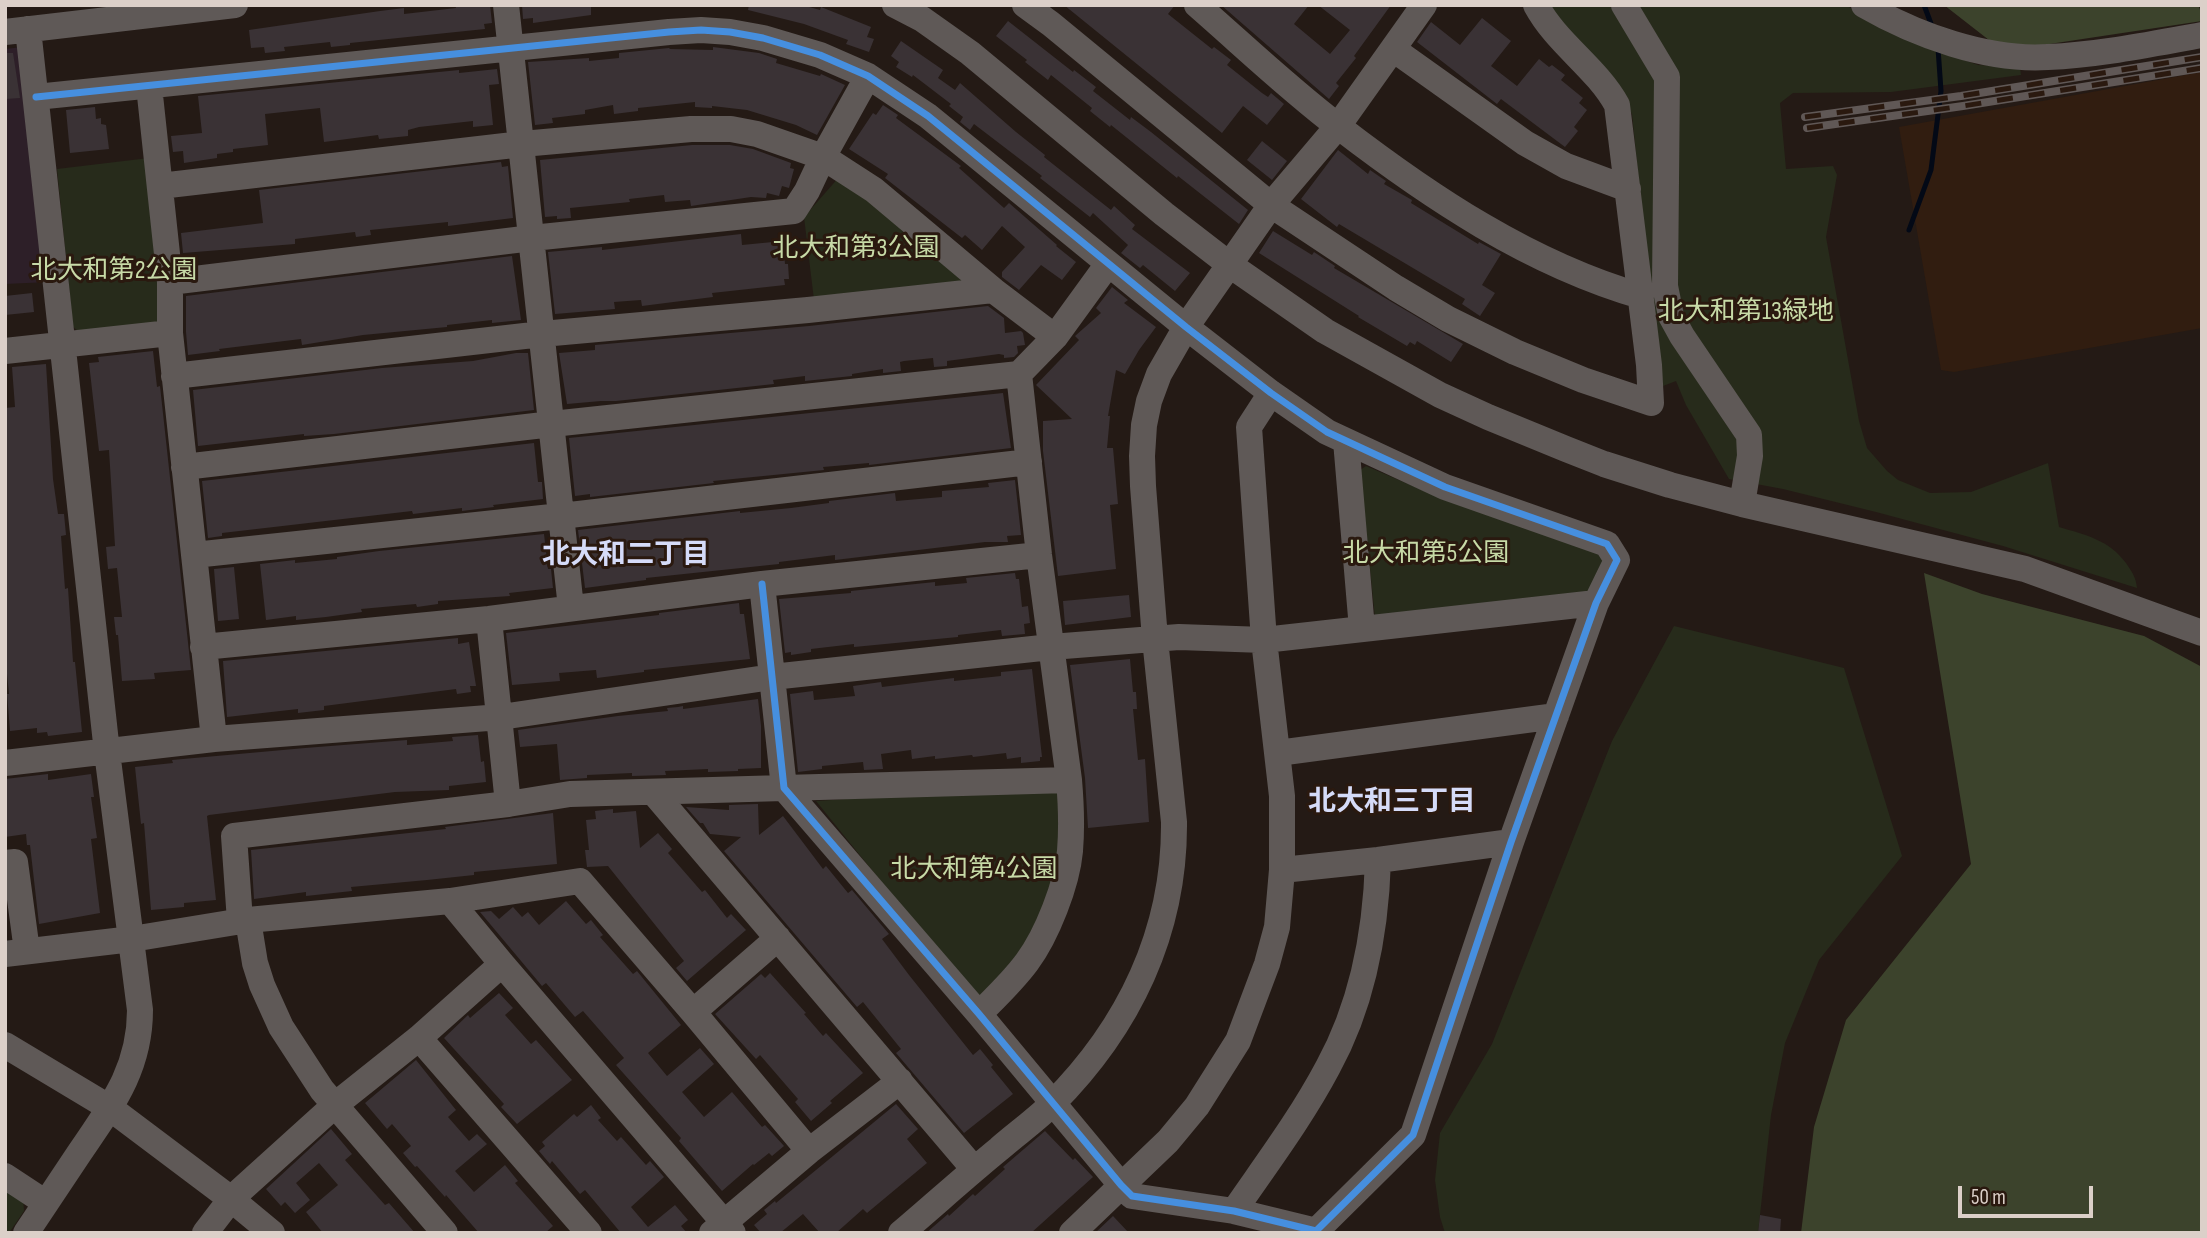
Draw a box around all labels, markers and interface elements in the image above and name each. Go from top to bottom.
park label: 北大和第3公園 [773,233,939,265]
park label: 北大和第2公園 [31,255,197,287]
park label: 北大和第13緑地 [1658,296,1834,328]
park label: 北大和第5公園 [1343,538,1509,570]
district label: 北大和二丁目 [542,539,710,573]
district label: 北大和三丁目 [1308,786,1476,820]
park label: 北大和第4公園 [891,854,1057,886]
scale bar [1962,1172,2097,1216]
text: 50 m [1971,1185,2006,1210]

